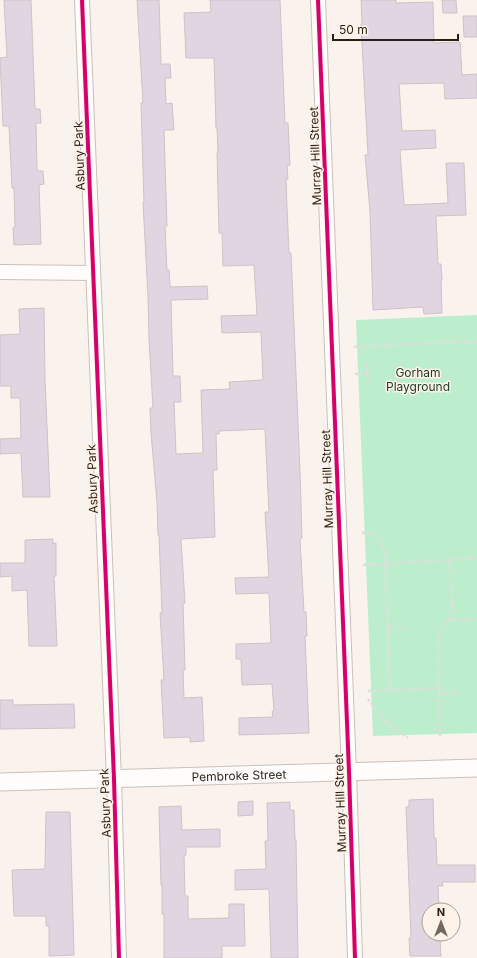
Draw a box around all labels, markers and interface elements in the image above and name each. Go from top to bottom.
scale bar [333,16,458,42]
text: 50 m [339,22,368,37]
street label: Murray Hill Street [306,106,324,206]
street label: Asbury Park [70,121,88,191]
park label: Gorham Playground [386,365,450,394]
street label: Murray Hill Street [318,429,336,529]
street label: Asbury Park [83,444,101,514]
street label: Murray Hill Street [331,753,349,853]
street label: Pembroke Street [191,766,286,784]
street label: Asbury Park [96,768,114,838]
north arrow [421,902,461,942]
text: N [437,905,445,919]

